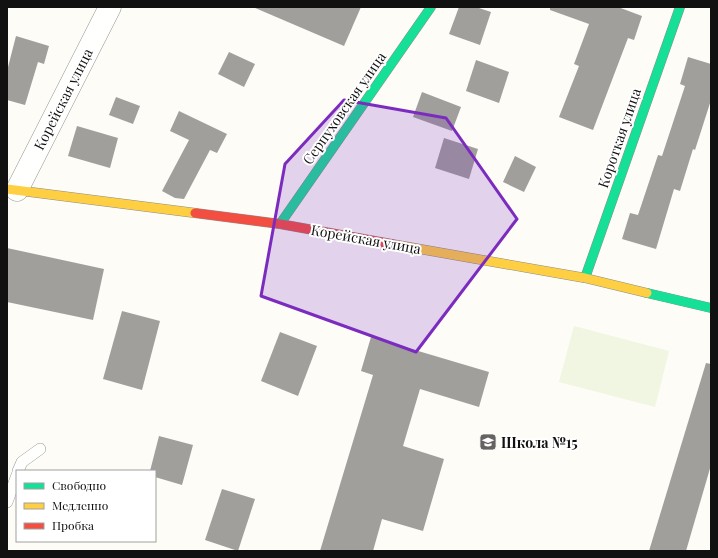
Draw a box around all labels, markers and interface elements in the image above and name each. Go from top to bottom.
street label: Корейская улица [29,45,97,153]
street label: Серпуховская улица [298,48,390,168]
street label: Короткая улица [593,86,645,190]
street label: Корейская улица [309,220,423,258]
school or university icon: Школа №15 [478,432,498,452]
place label: Школа №15 [501,433,578,452]
legend [16,470,156,542]
text: Свободно [52,477,107,493]
text: Медленно [52,497,109,513]
text: Пробка [52,517,94,533]

